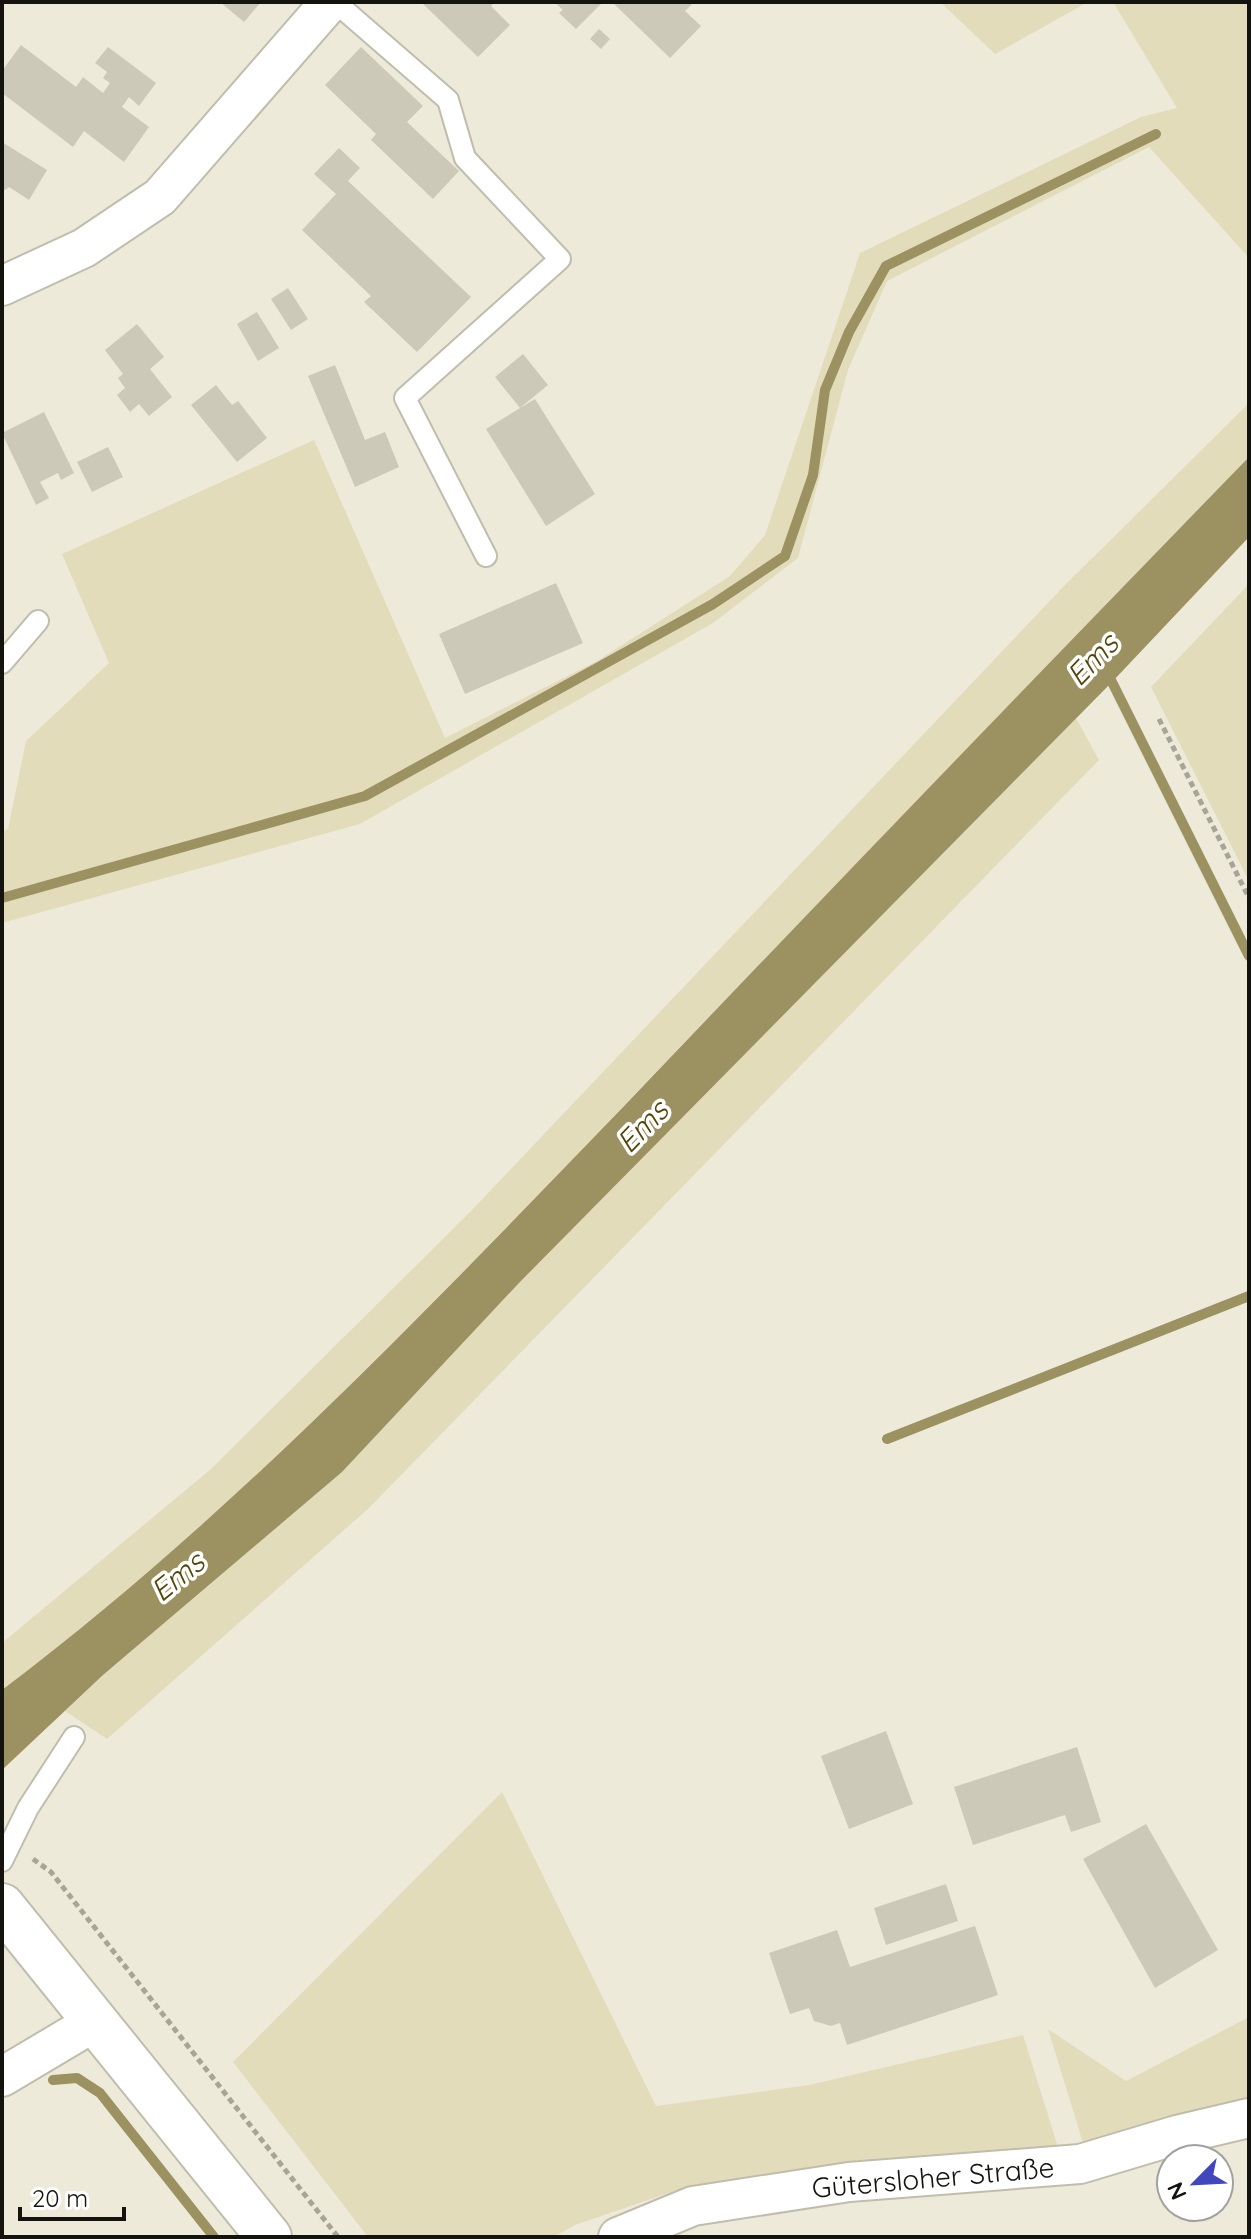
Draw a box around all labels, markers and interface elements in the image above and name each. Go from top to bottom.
water label: Ems [1058,623,1127,693]
water label: Ems [608,1090,677,1160]
water label: Ems [142,1542,213,1609]
north arrow [1155,2143,1235,2223]
street label: Gütersloher Straße [810,2149,1056,2205]
scale bar [20,2171,124,2221]
text: N [1161,2178,1193,2204]
text: 20 m [32,2183,88,2213]

